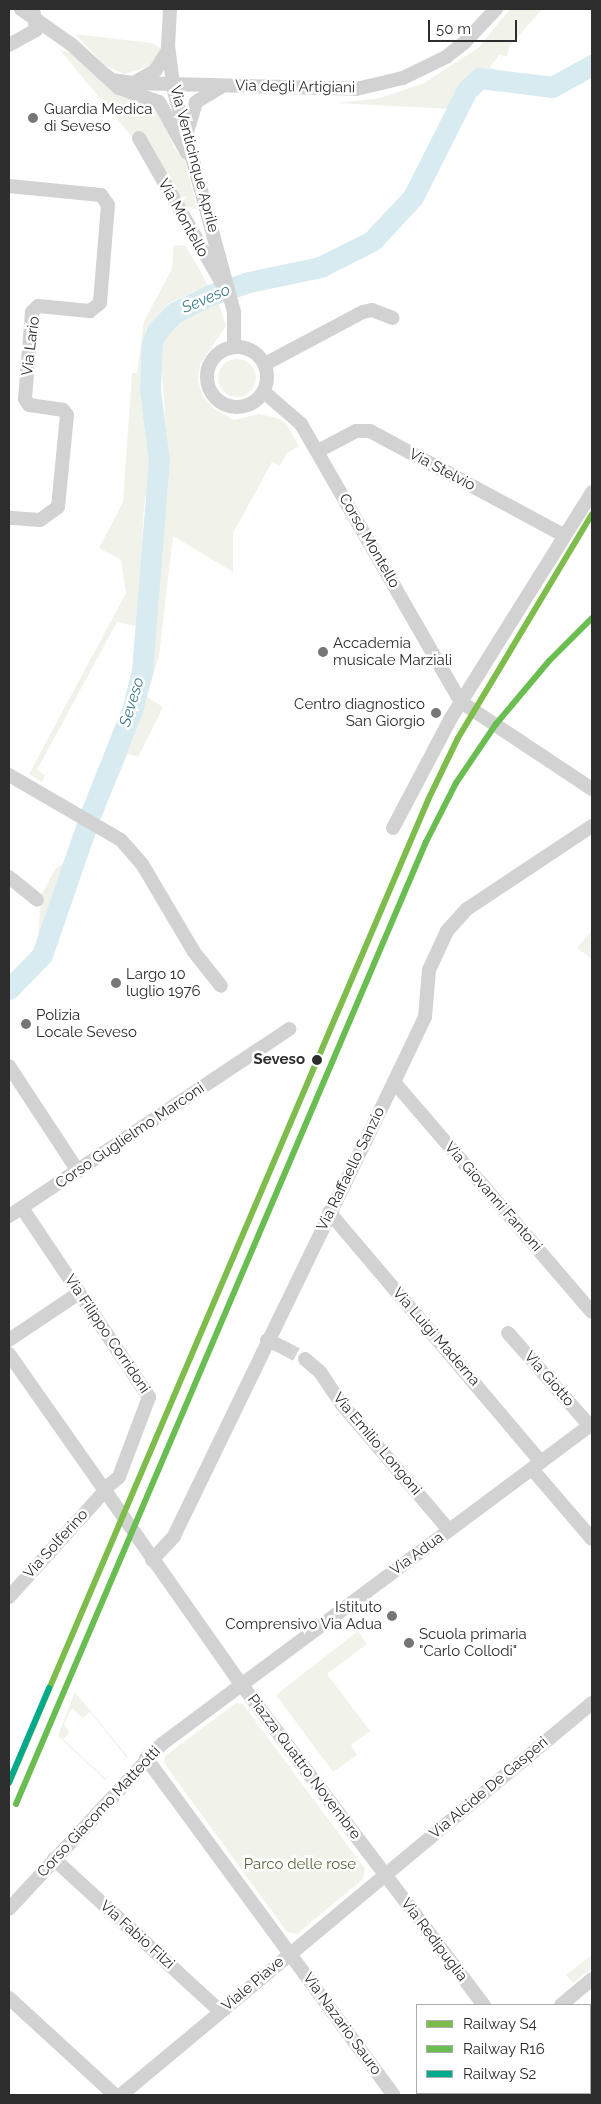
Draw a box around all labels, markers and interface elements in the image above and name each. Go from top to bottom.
scale bar [431,10,520,42]
text: 50 m [436,20,471,38]
street label: Via degli Artigiani [235,77,355,97]
street label: Via Venticinque Aprile [166,83,222,235]
place label: Guardia Medica di Seveso [44,100,152,135]
marker: Guardia Medica di Seveso [26,111,40,125]
street label: Via Montello [154,176,212,260]
water label: Seveso [179,280,233,318]
street label: Via Lario [18,315,44,377]
street label: Via Stelvio [406,445,478,495]
street label: Corso Montello [335,491,403,591]
place label: Accademia musicale Marziali [333,634,452,669]
marker: Accademia musicale Marziali [317,646,329,658]
water label: Seveso [115,675,149,729]
place label: Centro diagnostico San Giorgio [294,695,425,730]
marker: Centro diagnostico San Giorgio [429,706,443,720]
place label: Largo 10 luglio 1976 [126,965,201,1000]
marker: Largo 10 luglio 1976 [110,977,122,989]
place label: Polizia Locale Seveso [36,1006,137,1041]
marker: Polizia Locale Seveso [20,1018,32,1030]
place label: Seveso [254,1051,305,1069]
marker: Seveso [309,1052,325,1068]
street label: Corso Guglielmo Marconi [52,1079,208,1193]
street label: Via Raffaello Sanzio [313,1104,389,1234]
street label: Via Giovanni Fantoni [441,1139,545,1255]
street label: Via Filippo Corridoni [61,1271,153,1397]
street label: Via Luigi Maderna [388,1284,484,1390]
street label: Via Giotto [520,1348,578,1410]
street label: Via Emilio Longoni [329,1389,425,1499]
street label: Via Solferino [20,1506,92,1582]
street label: Via Adua [387,1529,447,1579]
place label: Istituto Comprensivo Via Adua [224,1598,382,1633]
marker: Istituto Comprensivo Via Adua [386,1610,398,1622]
place label: Scuola primaria "Carlo Collodi" [419,1625,527,1660]
marker: Scuola primaria "Carlo Collodi" [403,1637,415,1649]
street label: Piazza Quattro Novembre [244,1691,364,1843]
street label: Via Alcide De Gasperi [426,1733,552,1843]
street label: Corso Giacomo Matteotti [34,1743,164,1881]
park label: Parco delle rose [244,1856,356,1874]
street label: Via Redipuglia [397,1895,471,1985]
street label: Via Fabio Filzi [96,1897,178,1973]
street label: Viale Piave [218,1953,288,2015]
street label: Via Nazario Sauro [299,1969,385,2079]
legend [416,2004,591,2094]
text: Railway S4 [463,2015,537,2033]
text: Railway R16 [463,2040,545,2058]
text: Railway S2 [463,2065,536,2083]

